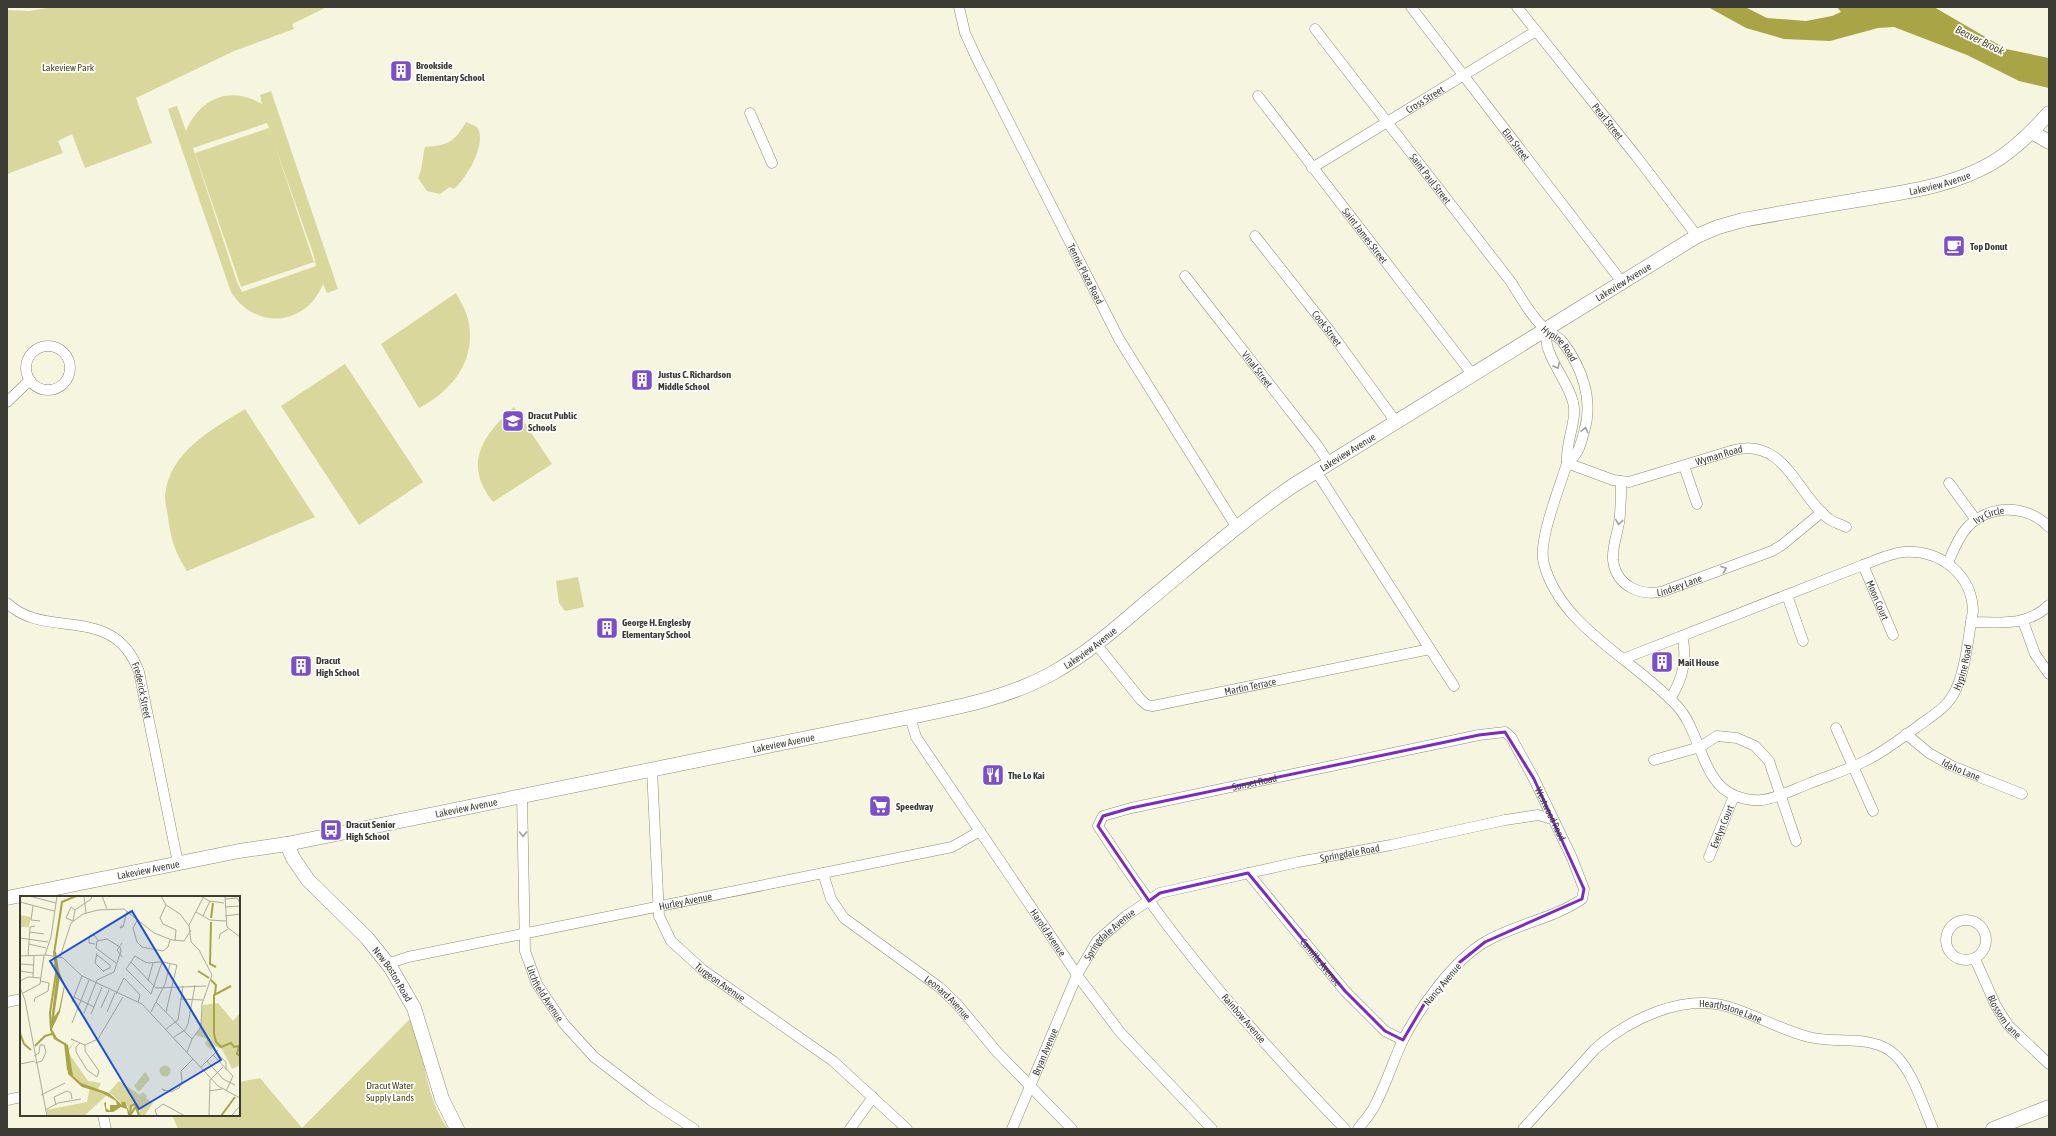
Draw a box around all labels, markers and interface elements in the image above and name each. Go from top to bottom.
water label: Beaver Brook [1954,23,2006,57]
building icon: Brookside Elementary School [388,58,414,84]
place label: Brookside Elementary School [416,60,485,83]
park label: Lakeview Park [42,62,95,73]
street label: Cross Street [1404,84,1446,115]
street label: Pearl Street [1590,101,1625,142]
street label: Elm Street [1500,126,1532,163]
street label: Saint Paul Street [1407,151,1453,206]
street label: Lakeview Avenue [1908,169,1973,197]
street label: Saint James Street [1340,206,1390,266]
cafe icon: Top Donut [1941,233,1967,259]
place label: Top Donut [1970,241,2008,252]
street label: Tennis Plaza Road [1066,242,1105,306]
street label: Lakeview Avenue [1594,261,1653,303]
street label: Cook Street [1310,308,1344,348]
street label: Hypine Road [1539,324,1579,364]
street label: Vinal Street [1240,349,1275,390]
one-way arrow [1553,362,1560,370]
building icon: Justus C. Richardson Middle School [629,367,655,393]
place label: Justus C. Richardson Middle School [657,369,731,392]
school or university icon: Dracut Public Schools [500,408,526,434]
place label: Dracut Public Schools [528,410,577,433]
one-way arrow [1580,427,1588,433]
street label: Lakeview Avenue [1318,431,1378,474]
street label: Wyman Road [1694,443,1744,467]
street label: Ivy Circle [1971,505,2005,526]
one-way arrow [1615,519,1624,525]
one-way arrow [1721,565,1728,573]
street label: Lindsey Lane [1656,572,1704,598]
street label: Moon Court [1864,579,1891,622]
building icon: George H. Englesby Elementary School [594,615,620,641]
place label: George H. Englesby Elementary School [622,617,692,640]
street label: Lakeview Avenue [1062,625,1119,671]
street label: Hypine Road [1951,643,1974,692]
building icon: Mail House [1649,649,1675,675]
building icon: Dracut High School [288,653,314,679]
place label: Dracut High School [316,655,360,678]
place label: Mail House [1678,657,1720,668]
street label: Frederick Street [130,660,153,720]
street label: Martin Terrace [1223,676,1278,697]
street label: Lakeview Avenue [752,731,816,755]
street label: Idaho Lane [1940,756,1982,783]
restaurant icon: The Lo Kai [980,762,1006,788]
place label: The Lo Kai [1008,770,1045,781]
street label: Sunset Road [1231,773,1278,793]
street label: Westwood Road [1533,785,1568,843]
supermarket icon: Speedway [867,793,893,819]
street label: Lakeview Avenue [434,796,499,820]
place label: Speedway [896,801,934,812]
street label: Evelyn Court [1708,803,1736,850]
bus stop icon: Dracut Senior High School [318,817,344,843]
place label: Dracut Senior High School [346,819,396,842]
one-way arrow [519,831,527,837]
street label: Springdale Road [1319,842,1381,864]
street label: Lakeview Avenue [116,858,181,882]
street label: Hurley Avenue [658,891,713,912]
inset map [20,896,240,1116]
street label: Springdale Avenue [1082,906,1138,962]
street label: Harold Avenue [1028,907,1068,959]
street label: Camilla Avenue [1298,936,1344,988]
street label: New Boston Road [370,945,414,1004]
street label: Nancy Avenue [1421,960,1464,1008]
street label: Turgeon Avenue [693,961,747,1004]
street label: Litchfield Avenue [525,964,566,1024]
street label: Leonard Avenue [922,973,973,1022]
street label: Rainbow Avenue [1219,992,1268,1045]
street label: Blossom Lane [1986,993,2024,1041]
street label: Hearthstone Lane [1699,998,1764,1025]
street label: Bryan Avenue [1030,1026,1060,1077]
park label: Dracut Water Supply Lands [366,1080,415,1103]

